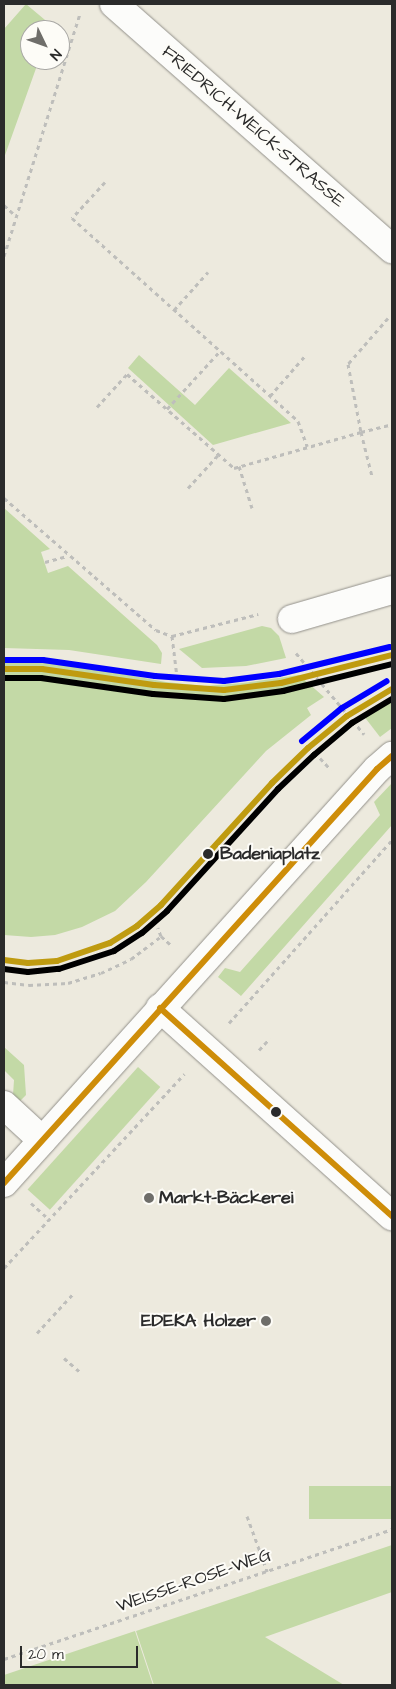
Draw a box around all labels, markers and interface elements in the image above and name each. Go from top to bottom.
north arrow [20,20,70,70]
street label: FRIEDRICH-WEICK-STRASSE [157,42,349,212]
text: N [45,44,66,64]
place label: Badeniaplatz [220,843,320,865]
marker: Badeniaplatz [199,845,217,863]
unlabelled marker [271,1107,281,1117]
place label: Markt-Bäckerei [159,1187,293,1209]
marker: Markt-Bäckerei [143,1192,155,1204]
place label: EDEKA Holzer [141,1310,256,1332]
marker: EDEKA Holzer [260,1315,272,1327]
street label: WEISSE-ROSE-WEG [114,1544,274,1618]
scale bar [22,1636,140,1668]
text: 20 m [28,1644,64,1665]

